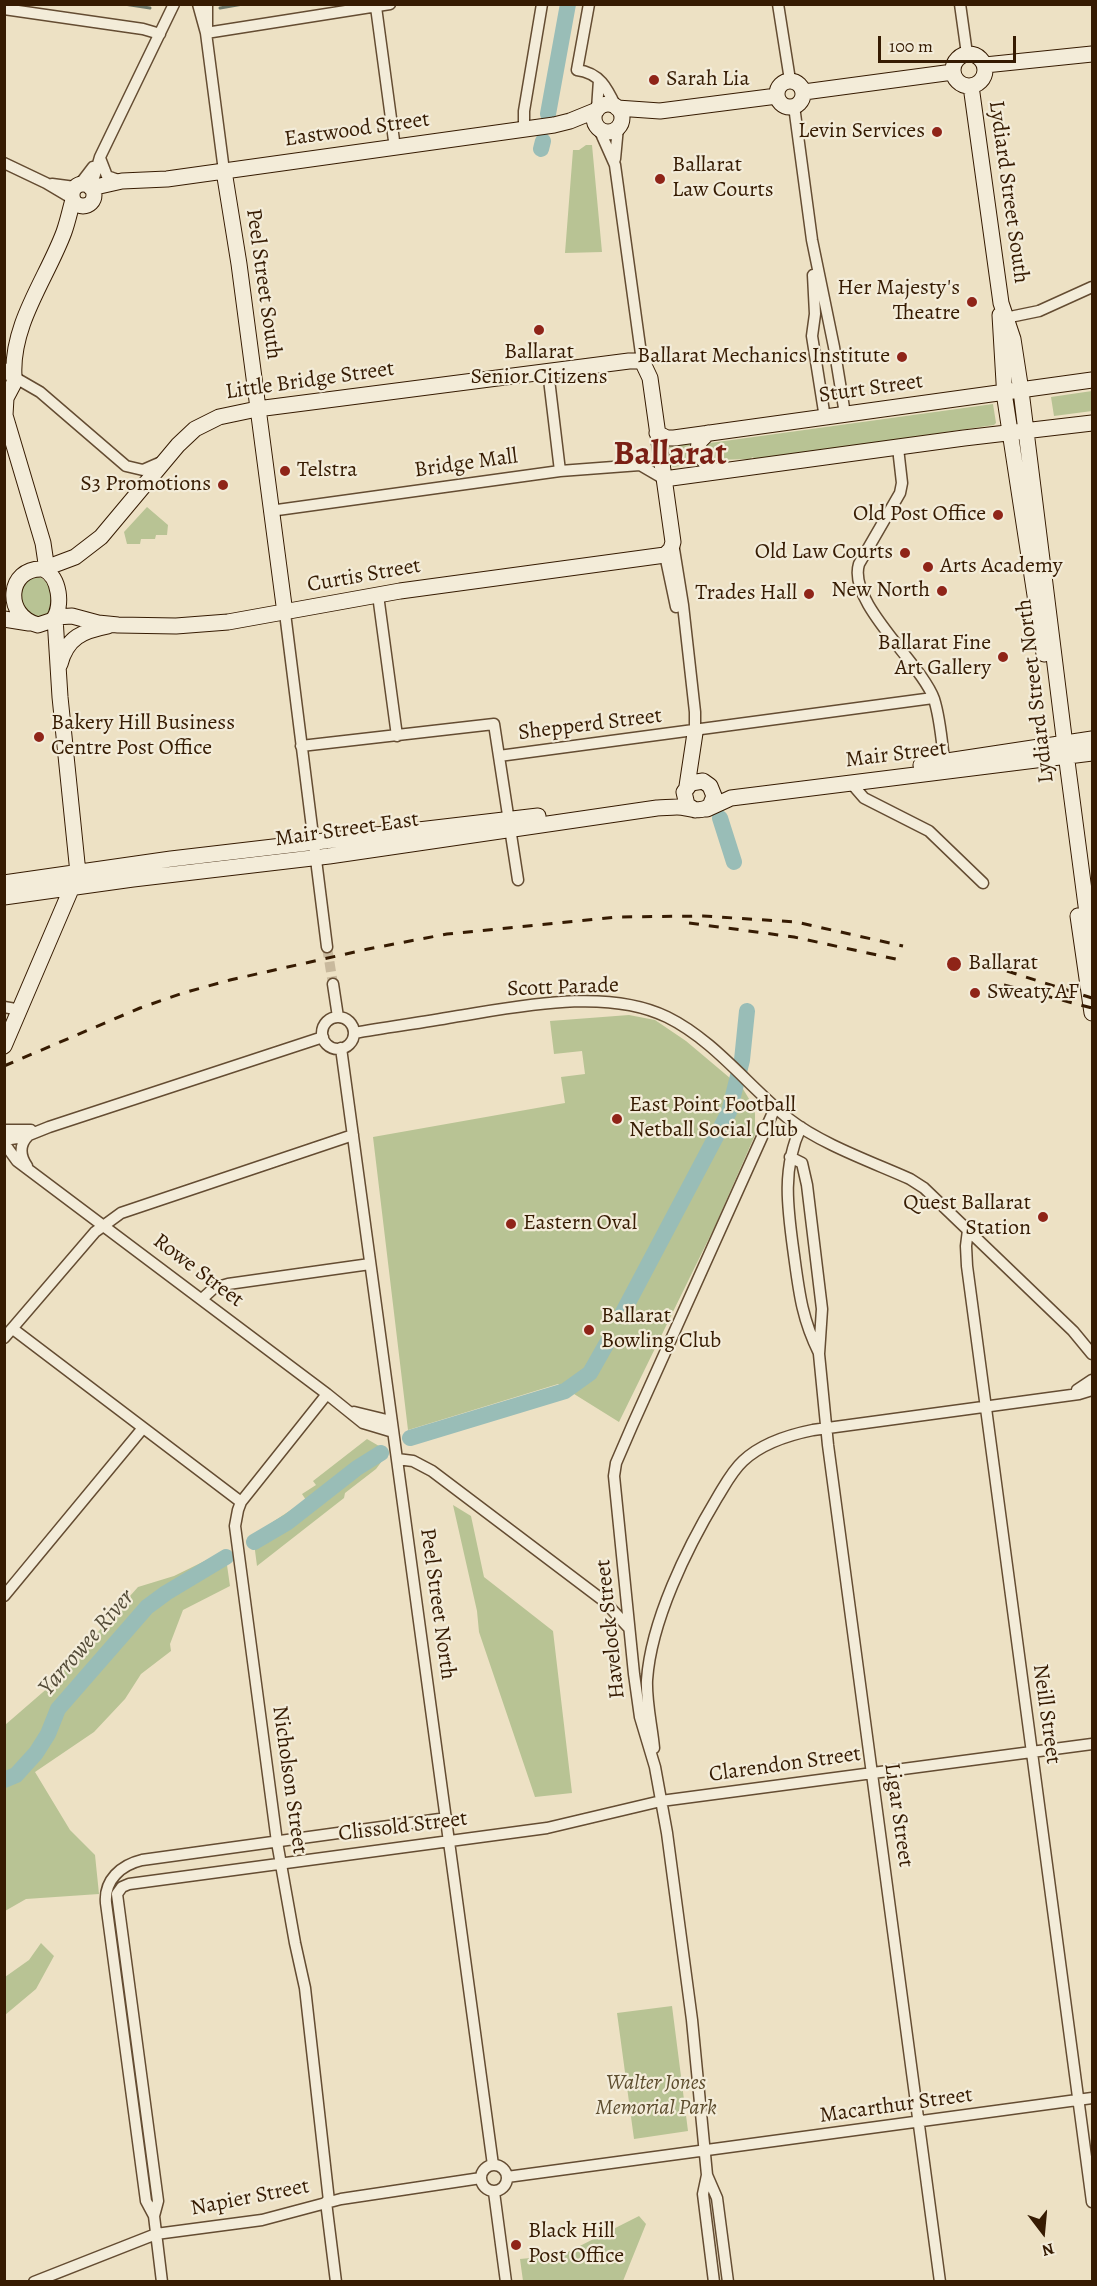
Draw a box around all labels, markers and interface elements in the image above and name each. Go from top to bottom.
scale bar [881,24,1019,62]
text: 100 m [889,34,933,58]
place label: Sarah Lia [666,67,750,93]
marker: Sarah Lia [647,73,661,87]
street label: Lydiard Street South [982,99,1034,285]
street label: Eastwood Street [283,107,431,153]
place label: Levin Services [798,119,925,145]
marker: Levin Services [930,125,944,139]
place label: Ballarat Law Courts [672,153,774,204]
marker: Ballarat Law Courts [653,172,667,186]
street label: Peel Street South [239,207,287,361]
place label: Her Majesty's Theatre [837,276,960,328]
marker: Her Majesty's Theatre [965,295,979,309]
marker: Ballarat Senior Citizens [532,323,546,337]
place label: Ballarat Senior Citizens [471,340,607,392]
place label: Ballarat Mechanics Institute [637,344,890,370]
marker: Ballarat Mechanics Institute [895,350,909,364]
street label: Little Bridge Street [224,356,396,406]
street label: Sturt Street [817,369,925,409]
district label: Ballarat [613,436,727,476]
street label: Bridge Mall [413,444,519,484]
place label: Telstra [297,458,357,484]
marker: Telstra [278,464,292,478]
place label: S3 Promotions [80,472,211,498]
marker: S3 Promotions [216,478,230,492]
place label: Old Post Office [853,502,986,528]
marker: Old Post Office [991,508,1005,522]
place label: Old Law Courts [755,540,893,566]
marker: Old Law Courts [898,546,912,560]
street label: Curtis Street [305,553,423,599]
place label: Arts Academy [940,554,1063,580]
marker: Arts Academy [921,560,935,574]
place label: New North [831,578,930,604]
place label: Trades Hall [695,581,797,607]
marker: New North [935,584,949,598]
marker: Trades Hall [802,587,816,601]
street label: Lydiard Street North [1012,597,1060,785]
place label: Ballarat Fine Art Gallery [878,631,991,682]
marker: Ballarat Fine Art Gallery [996,650,1010,664]
street label: Shepperd Street [517,703,663,747]
place label: Bakery Hill Business Centre Post Office [51,711,235,762]
marker: Bakery Hill Business Centre Post Office [32,730,46,744]
street label: Mair Street [844,736,948,774]
street label: Mair Street East [273,807,421,853]
place label: Ballarat [968,951,1038,977]
marker: Ballarat [945,955,963,973]
street label: Scott Parade [507,973,619,1003]
place label: Sweaty AF [987,980,1079,1006]
marker: Sweaty AF [968,986,982,1000]
place label: East Point Football Netball Social Club [629,1093,798,1144]
marker: East Point Football Netball Social Club [610,1112,624,1126]
place label: Quest Ballarat Station [903,1191,1031,1242]
marker: Quest Ballarat Station [1036,1210,1050,1224]
place label: Eastern Oval [523,1211,637,1237]
marker: Eastern Oval [504,1217,518,1231]
street label: Rowe Street [147,1228,249,1314]
place label: Ballarat Bowling Club [601,1304,721,1356]
marker: Ballarat Bowling Club [582,1323,596,1337]
street label: Peel Street North [413,1527,461,1681]
street label: Havelock Street [591,1558,631,1700]
water label: Yarrowee River [33,1584,141,1702]
street label: Neill Street [1026,1662,1066,1766]
street label: Nicholson Street [266,1704,312,1856]
street label: Clarendon Street [708,1741,862,1789]
street label: Ligar Street [878,1761,918,1869]
street label: Clissold Street [337,1806,469,1848]
park label: Walter Jones Memorial Park [595,2071,717,2122]
street label: Macarthur Street [818,2082,974,2130]
street label: Napier Street [188,2174,312,2222]
north arrow [1013,2202,1073,2262]
place label: Black Hill Post Office [528,2219,624,2270]
text: N [1039,2237,1057,2261]
marker: Black Hill Post Office [509,2238,523,2252]

